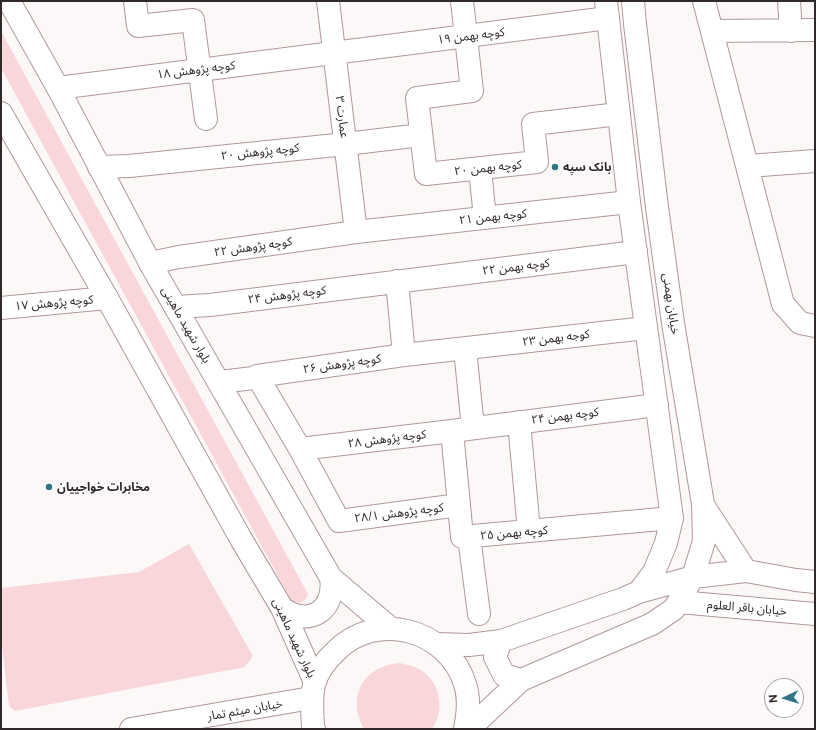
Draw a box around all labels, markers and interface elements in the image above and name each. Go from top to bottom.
street label: کوچه بهمن ۱۹ [436,25,506,47]
street label: کوچه پژوهش ۱۸ [156,58,236,82]
street label: عمارت ۳ [332,95,352,139]
street label: کوچه پژوهش ۲۰ [220,141,300,163]
street label: کوچه بهمن ۲۰ [453,157,523,179]
place label: بانک سپه [563,160,612,174]
marker: بانک سپه [550,162,560,172]
street label: کوچه بهمن ۲۱ [458,206,528,228]
street label: کوچه پژوهش ۲۲ [213,234,293,260]
street label: کوچه بهمن ۲۲ [481,256,551,278]
street label: خیابان بهمنی [660,272,682,336]
street label: کوچه پژوهش ۲۴ [247,283,327,307]
street label: بلوار شهید ماهینی [158,284,214,366]
street label: کوچه پژوهش ۱۷ [14,292,94,314]
street label: کوجه بهمن ۲۳ [521,327,591,349]
street label: کوچه پژوهش ۲۶ [302,351,382,377]
street label: کوچه بهمن ۲۴ [530,405,600,427]
street label: کوچه پژوهش ۲۸ [347,427,427,451]
place label: مخابرات خواجییان [57,480,150,494]
marker: مخابرات خواجییان [44,482,54,492]
street label: کوچه پژوهش ۲۸/۱ [353,500,445,526]
street label: کوچه بهمن ۲۵ [479,523,549,543]
street label: بلوار شهید ماهینی [269,596,319,680]
street label: خیابان باقر العلوم [707,597,787,619]
north arrow [764,678,804,718]
text: N [767,694,779,703]
street label: خیابان میثم تمار [206,696,284,724]

